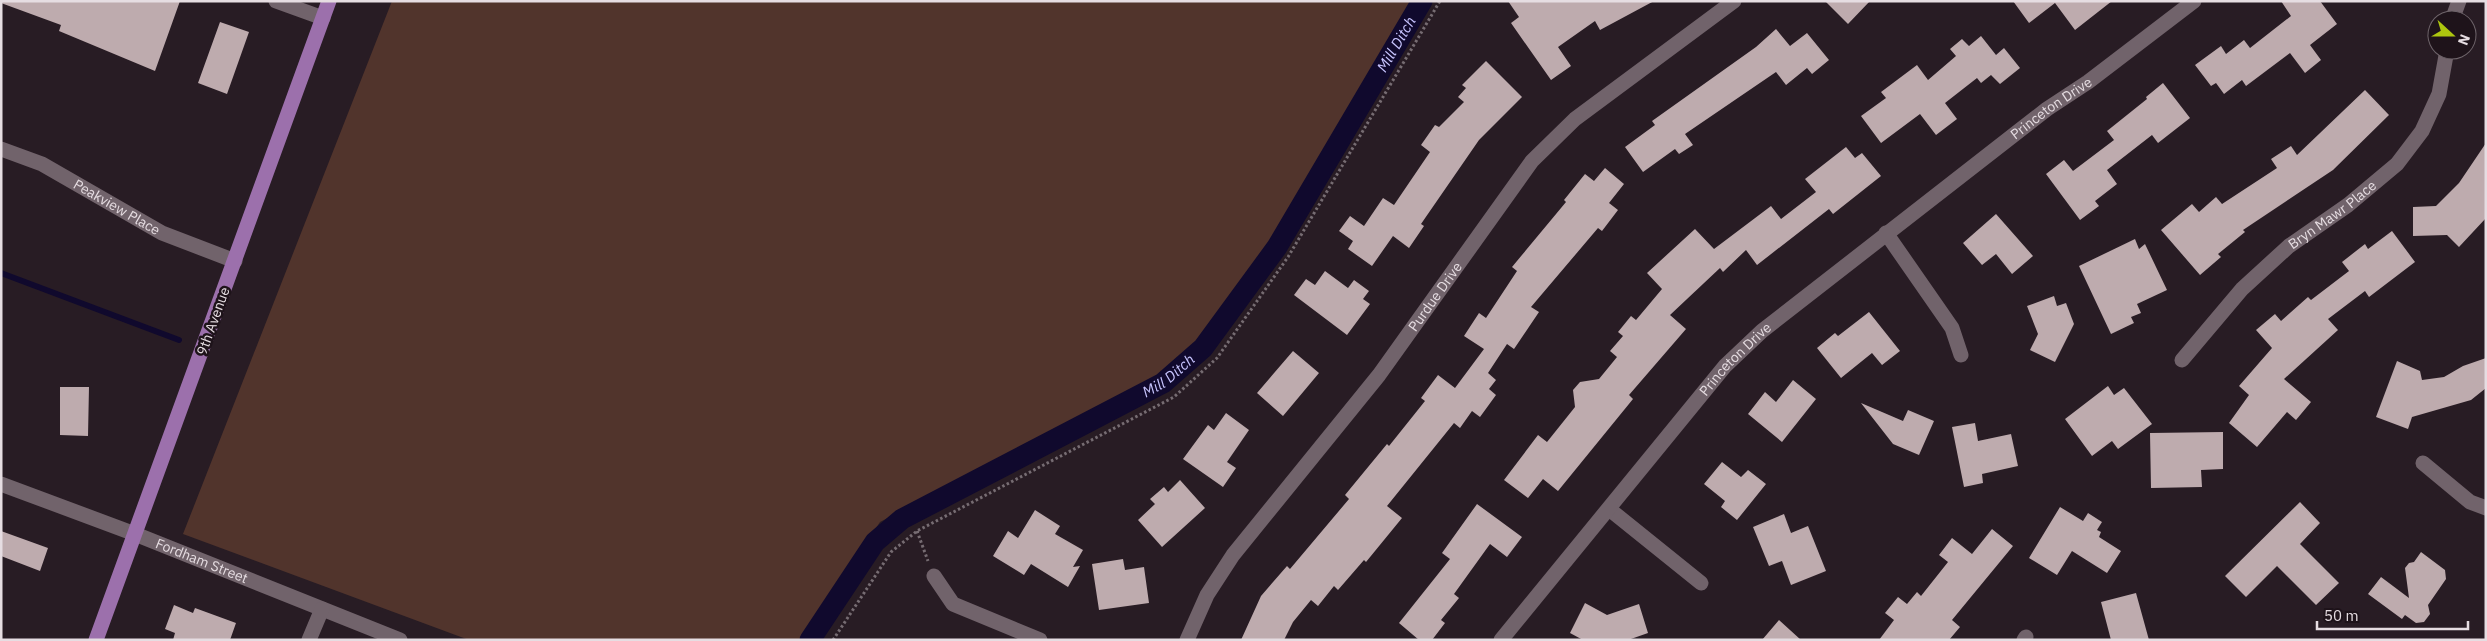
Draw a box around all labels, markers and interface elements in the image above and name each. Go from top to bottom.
north arrow [2427,10,2477,60]
water label: Mill Ditch [1372,13,1420,75]
text: N [2454,32,2474,48]
street label: Princeton Drive [2007,73,2096,143]
street label: Peakview Place [70,175,164,239]
street label: Bryn Mawr Place [2284,176,2380,253]
street label: Purdue Drive [1404,258,1466,335]
street label: 9th Avenue [192,284,234,358]
street label: Princeton Drive [1695,318,1775,400]
water label: Mill Ditch [1139,350,1199,401]
street label: Fordham Street [153,534,251,587]
scale bar [2317,598,2468,630]
text: 50 m [2324,606,2359,625]

